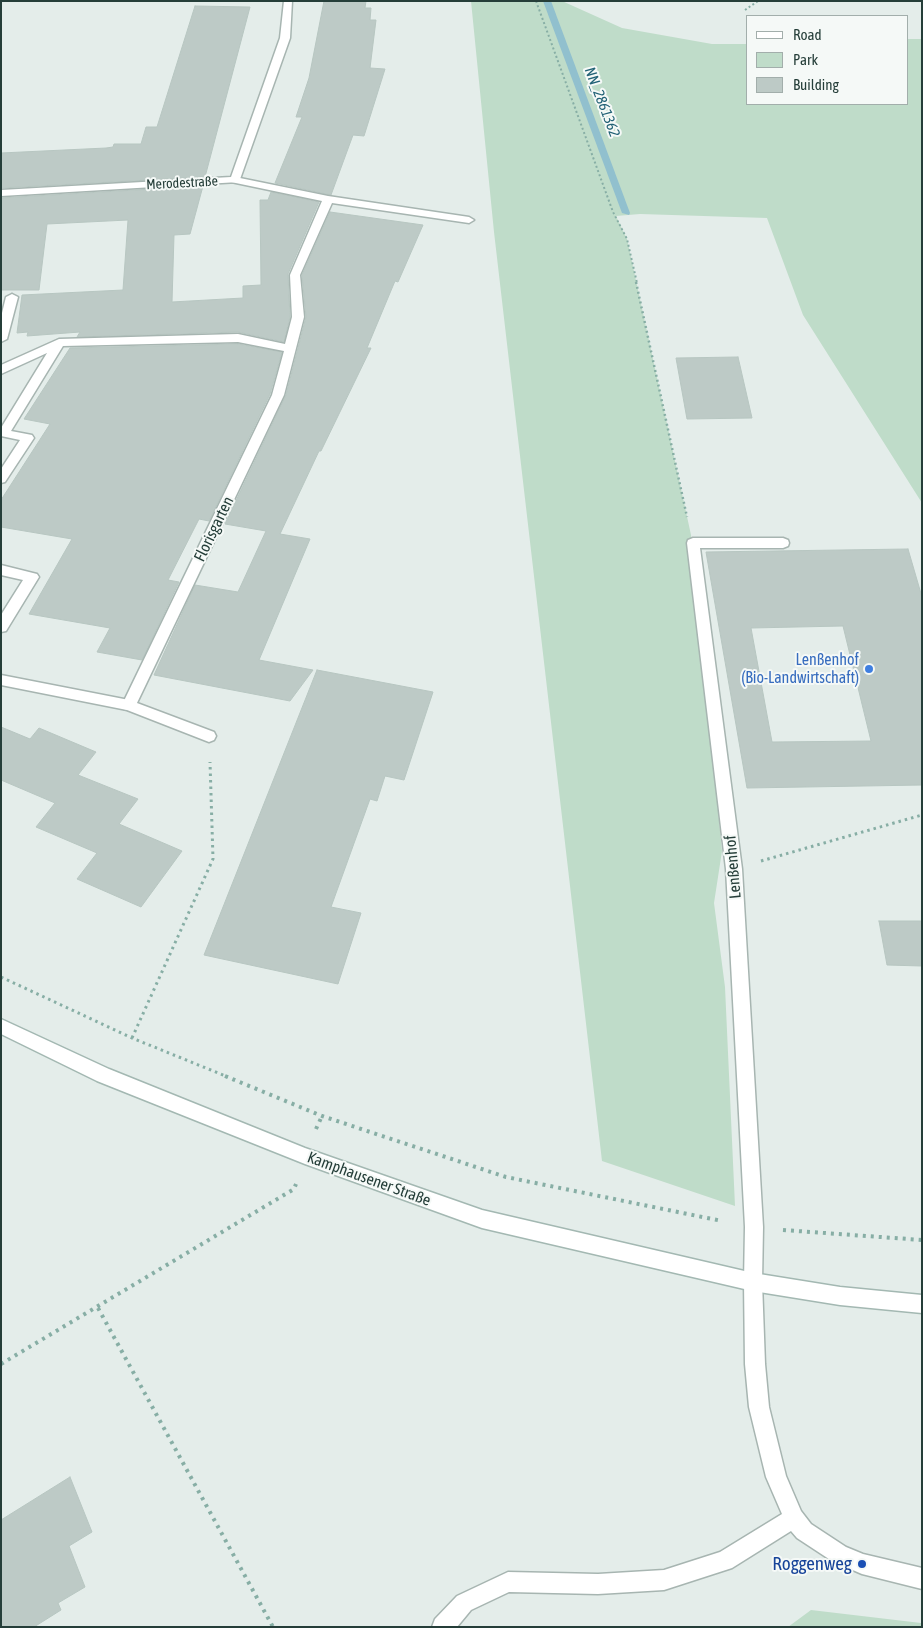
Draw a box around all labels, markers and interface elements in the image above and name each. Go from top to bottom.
legend [746,15,908,105]
text: Road [793,26,822,43]
text: Park [793,51,818,68]
water label: NN_2861362 [580,64,624,140]
text: Building [793,76,839,93]
street label: Merodestraße [146,173,218,193]
street label: Florisgarten [190,493,238,565]
place label: Lenßenhof (Bio-Landwirtschaft) [741,650,859,688]
marker: Lenßenhof (Bio-Landwirtschaft) [863,663,875,675]
street label: Lenßenhof [721,835,745,899]
street label: Kamphausener Straße [305,1148,433,1210]
place label: Roggenweg [772,1553,852,1575]
marker: Roggenweg [856,1558,868,1570]

